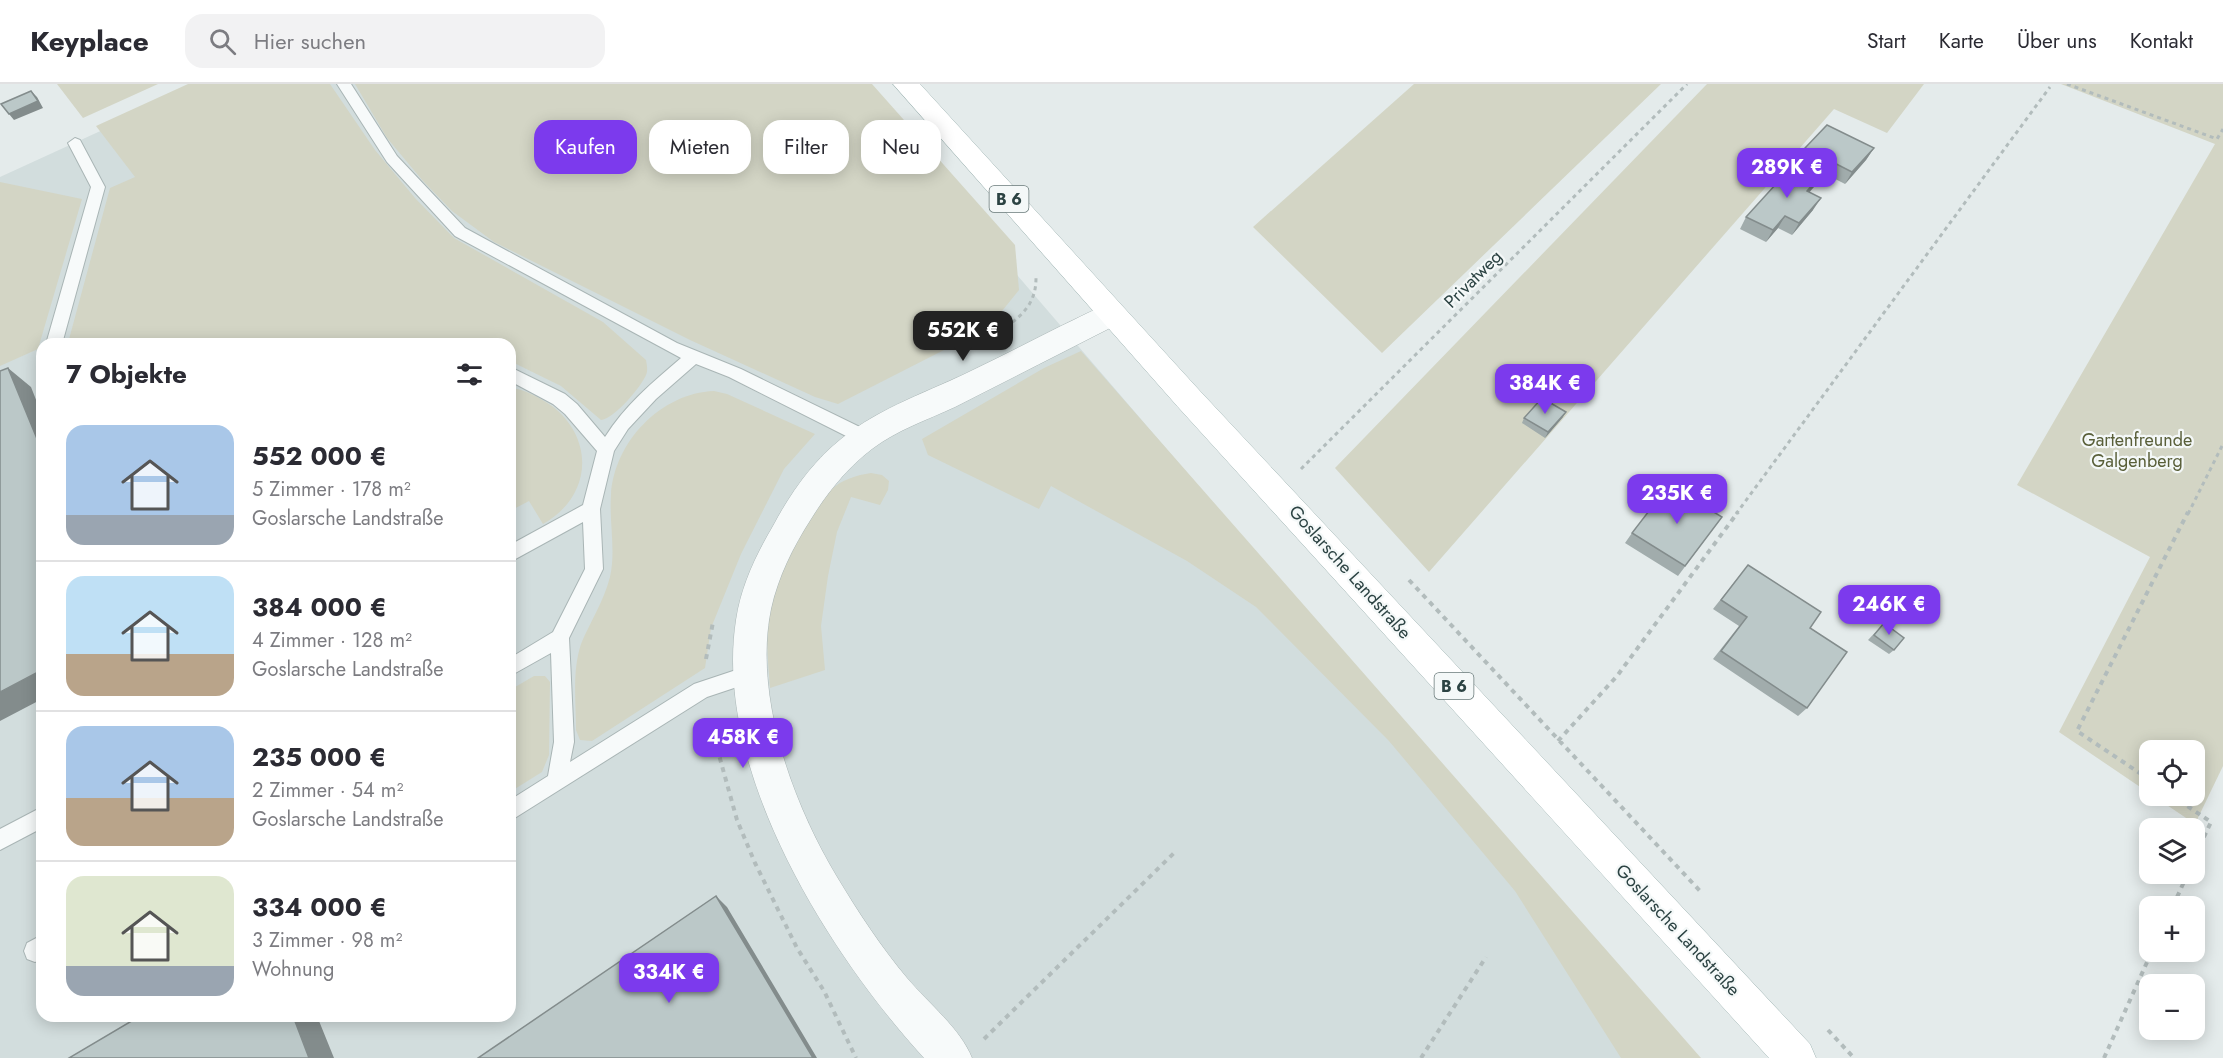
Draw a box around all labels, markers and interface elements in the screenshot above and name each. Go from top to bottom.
search box [185,14,605,68]
text: Keyplace [30,21,149,62]
icon: search [206,25,239,58]
text: Hier suchen [254,25,366,57]
text: Start [1867,26,1906,56]
text: Karte [1939,26,1984,56]
text: Über uns [2017,26,2097,56]
text: Kontakt [2130,26,2193,56]
chip: Kaufen [534,120,637,174]
chip: Mieten [649,120,751,174]
chip: Filter [763,120,849,174]
chip: Neu [861,120,941,174]
pin: 289K € [1738,148,1836,199]
text: 289K € [1751,153,1823,182]
road number: B 6 [990,186,1028,212]
street label: Privatweg [1438,244,1508,314]
pin: 552K € [914,311,1012,362]
text: 552K € [927,316,999,345]
text: 7 Objekte [66,355,187,393]
icon: filters [453,358,486,391]
pin: 384K € [1496,364,1594,415]
text: 384K € [1509,369,1581,398]
park label: Gartenfreunde Galgenberg [2082,427,2192,474]
text: 552 000 € [252,437,387,475]
icon: home [114,449,186,521]
pin: 235K € [1628,474,1726,525]
text: 5 Zimmer · 178 m² [252,475,411,504]
text: 235K € [1641,479,1713,508]
street label: Goslarsche Landstraße [1283,499,1417,645]
text: Goslarsche Landstraße [252,504,443,533]
pin: 246K € [1840,585,1938,636]
text: 384 000 € [252,588,387,626]
text: 246K € [1852,590,1926,619]
icon: home [114,600,186,672]
text: 4 Zimmer · 128 m² [252,626,412,655]
text: Goslarsche Landstraße [252,655,443,684]
road number: B 6 [1434,673,1474,699]
pin: 458K € [694,718,792,769]
text: 458K € [707,723,779,752]
text: 235 000 € [252,738,386,776]
map controls [2139,740,2205,1040]
button: locate [2139,740,2205,806]
icon: home [114,750,186,822]
text: 2 Zimmer · 54 m² [252,776,403,805]
text: Goslarsche Landstraße [252,805,443,834]
button: layers [2139,818,2205,884]
street label: Goslarsche Landstraße [1610,858,1746,1002]
text: 334 000 € [252,888,387,926]
button: + [2139,896,2205,962]
icon: home [114,900,186,972]
text: 3 Zimmer · 98 m² [252,926,402,955]
pin: 334K € [620,953,718,1004]
text: Wohnung [252,955,335,984]
text: 334K € [633,958,705,987]
button: − [2139,974,2205,1040]

